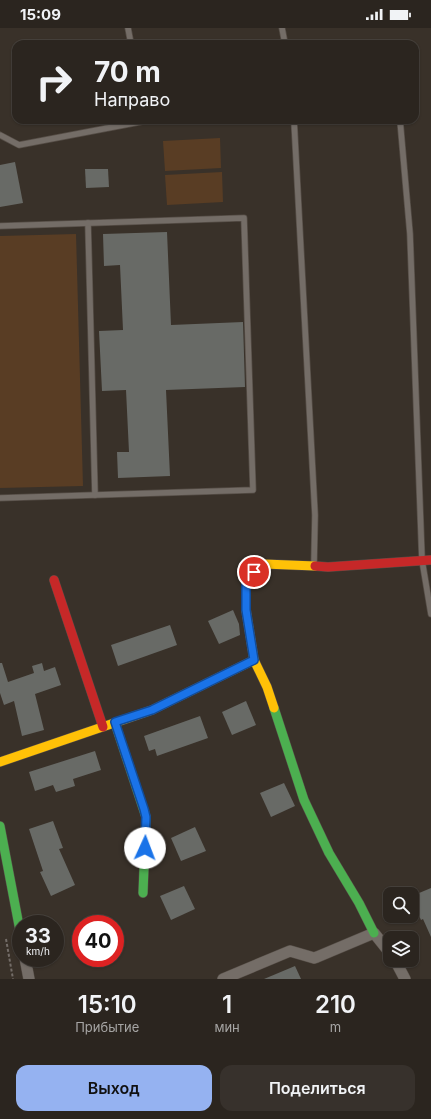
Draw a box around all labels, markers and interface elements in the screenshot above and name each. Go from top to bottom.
text: 15:09 [20,5,61,24]
text: 70 m [94,55,161,89]
icon: right [28,56,80,108]
text: Направо [94,89,170,110]
pin [237,555,271,589]
icon: arrive [243,561,265,583]
position arrow [124,827,166,869]
map controls [383,887,419,967]
button: search [383,887,419,923]
speed limit sign: 40 [72,915,124,967]
text: 33 [25,924,51,948]
button: layers [383,931,419,967]
text: km/h [26,945,50,957]
text: 15:10 [78,990,137,1019]
text: 1 [222,990,232,1019]
text: 210 [315,990,356,1019]
text: Прибытие [75,1019,139,1035]
text: мин [214,1019,240,1035]
text: m [330,1019,341,1035]
button: Выход [16,1065,212,1111]
button: Поделиться [220,1065,415,1111]

